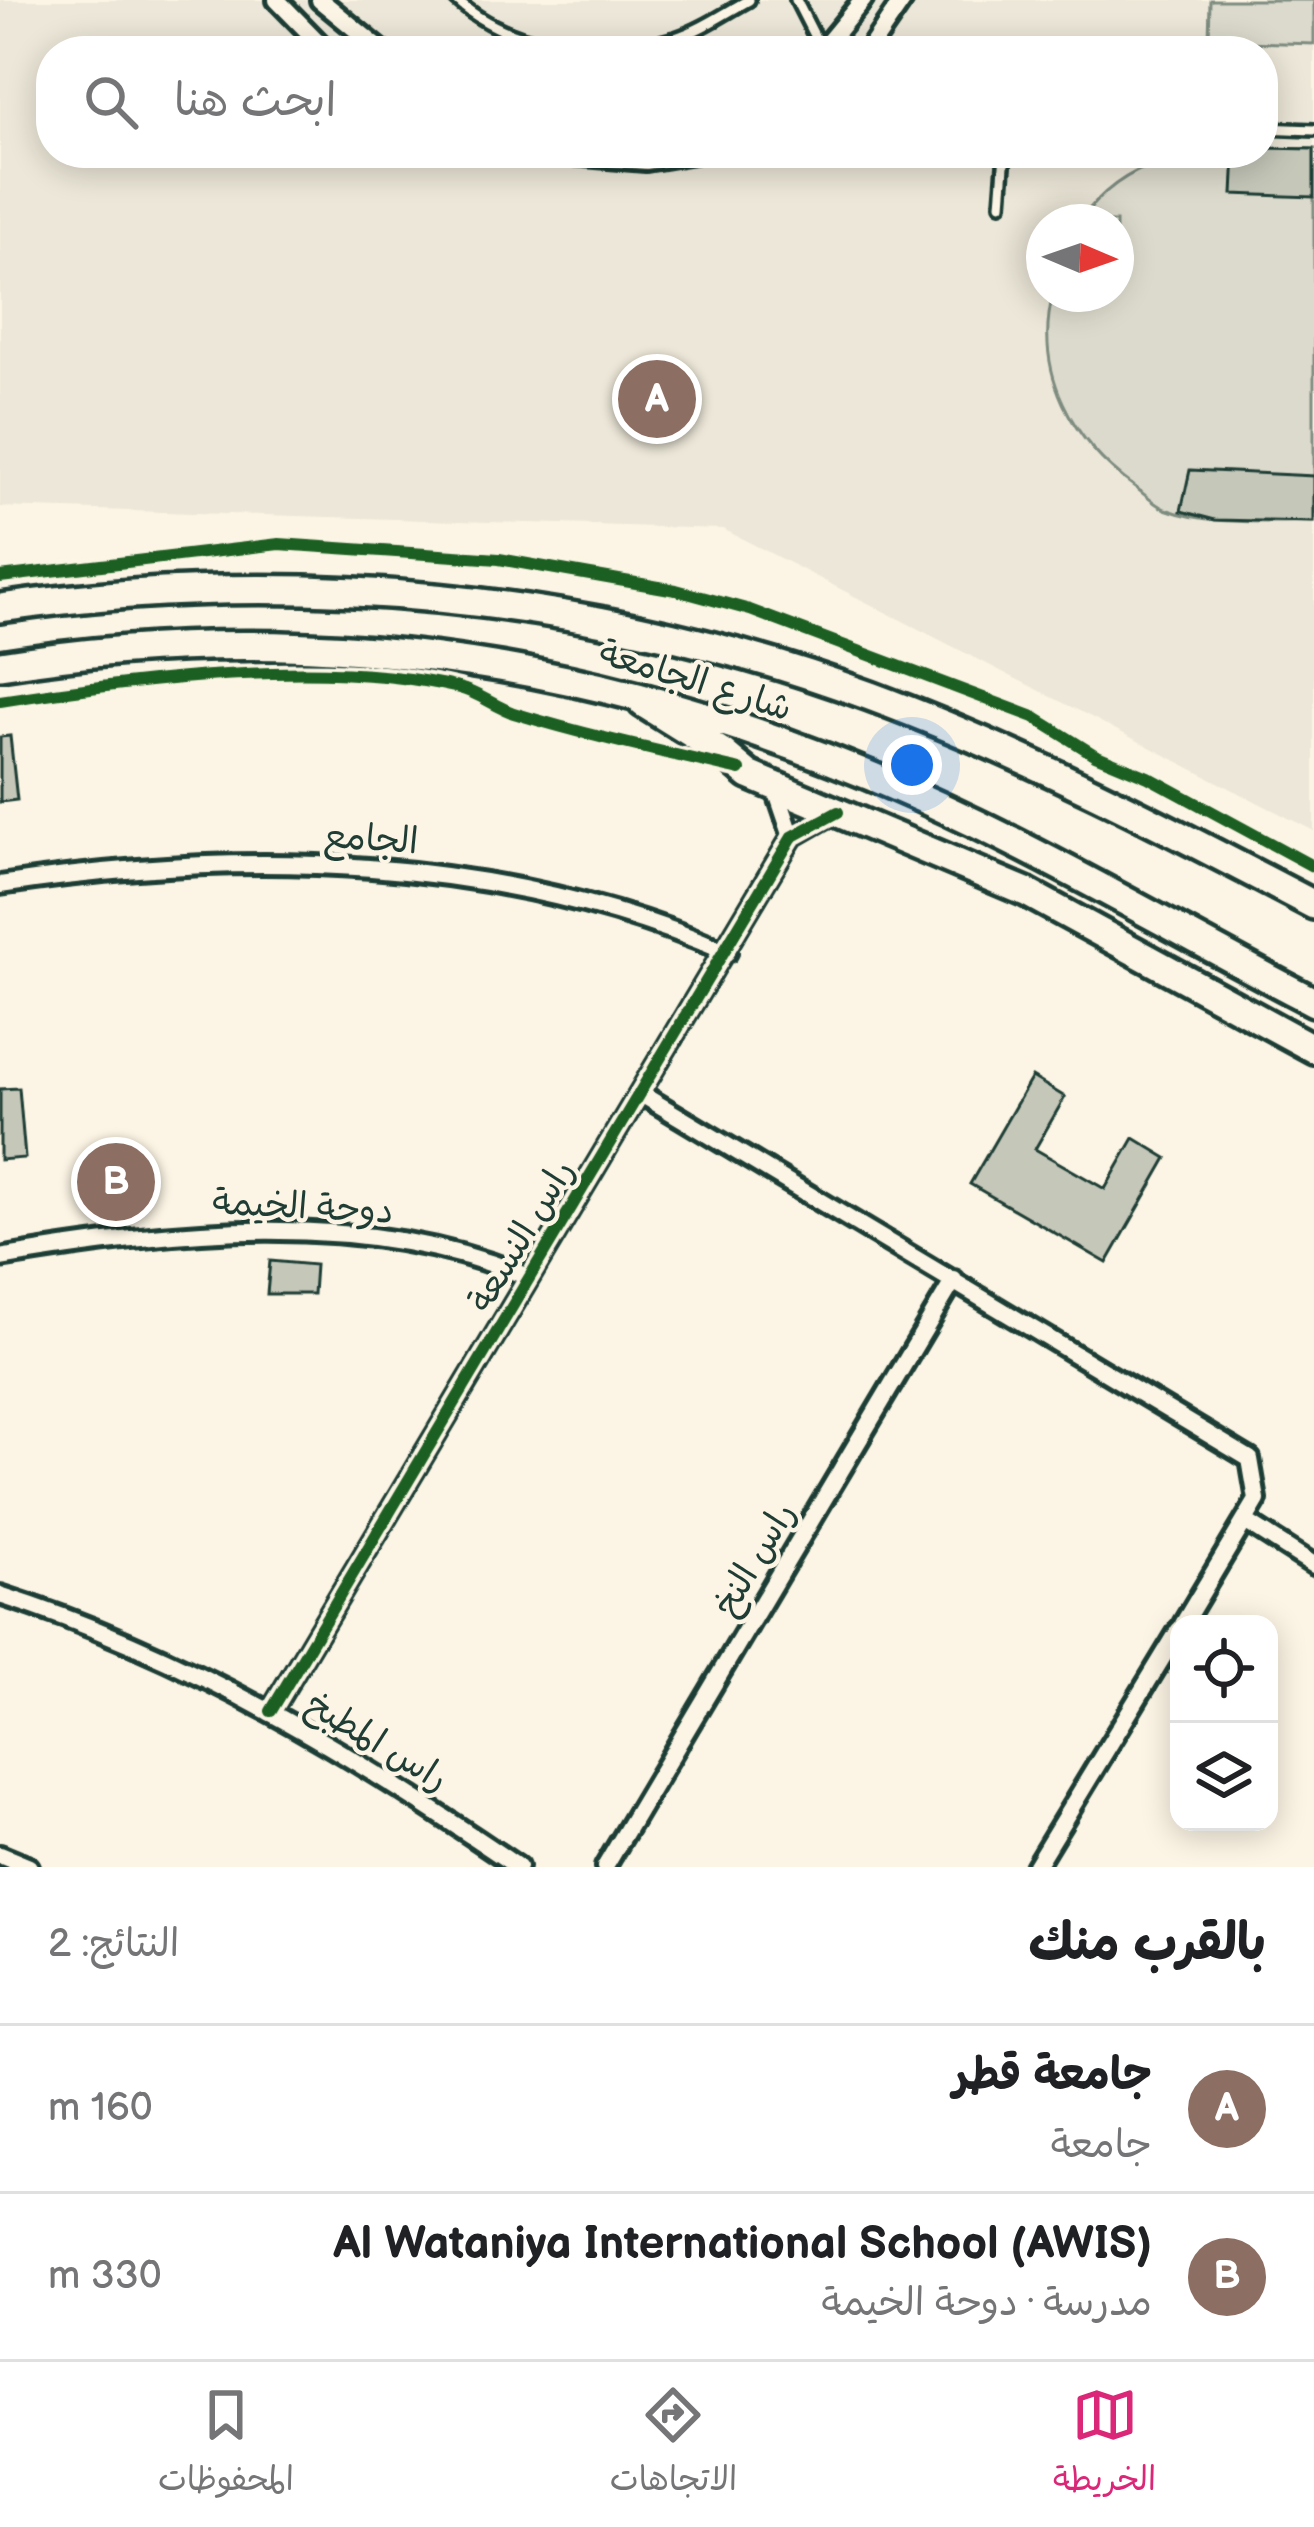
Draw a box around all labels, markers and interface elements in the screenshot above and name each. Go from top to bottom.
search box [36,36,1278,168]
icon: search [78,69,144,135]
text: ابحث هنا [174,74,337,129]
north arrow [1026,204,1134,312]
pin: A [618,354,696,444]
street label: شارع الجامعة [593,632,797,733]
your location [882,735,942,795]
street label: الجامع [322,815,419,867]
pin: B [77,1137,155,1227]
street label: راس النسعة [460,1152,584,1320]
street label: دوحة الخيمة [211,1181,394,1234]
street label: راس النخ [705,1495,807,1624]
map controls [1170,1615,1278,1831]
button: locate [1170,1615,1278,1723]
street label: راس المطبخ [297,1683,455,1802]
button: layers [1170,1723,1278,1831]
text: بالقرب منك [1029,1913,1266,1974]
text: النتائج: 2 [48,1921,179,1968]
text: جامعة قطر [953,2048,1152,2103]
text: 160 m [48,2085,153,2132]
text: A [1215,2085,1239,2132]
text: جامعة [1051,2122,1152,2169]
text: Al Wataniya International School (AWIS) [333,2217,1152,2272]
text: 330 m [48,2253,162,2300]
text: B [1213,2253,1241,2300]
text: مدرسة · دوحة الخيمة [822,2280,1152,2327]
tab: المحفوظات [158,2382,294,2508]
tab: الاتجاهات [610,2382,737,2508]
tab: الخريطة [1053,2382,1156,2508]

